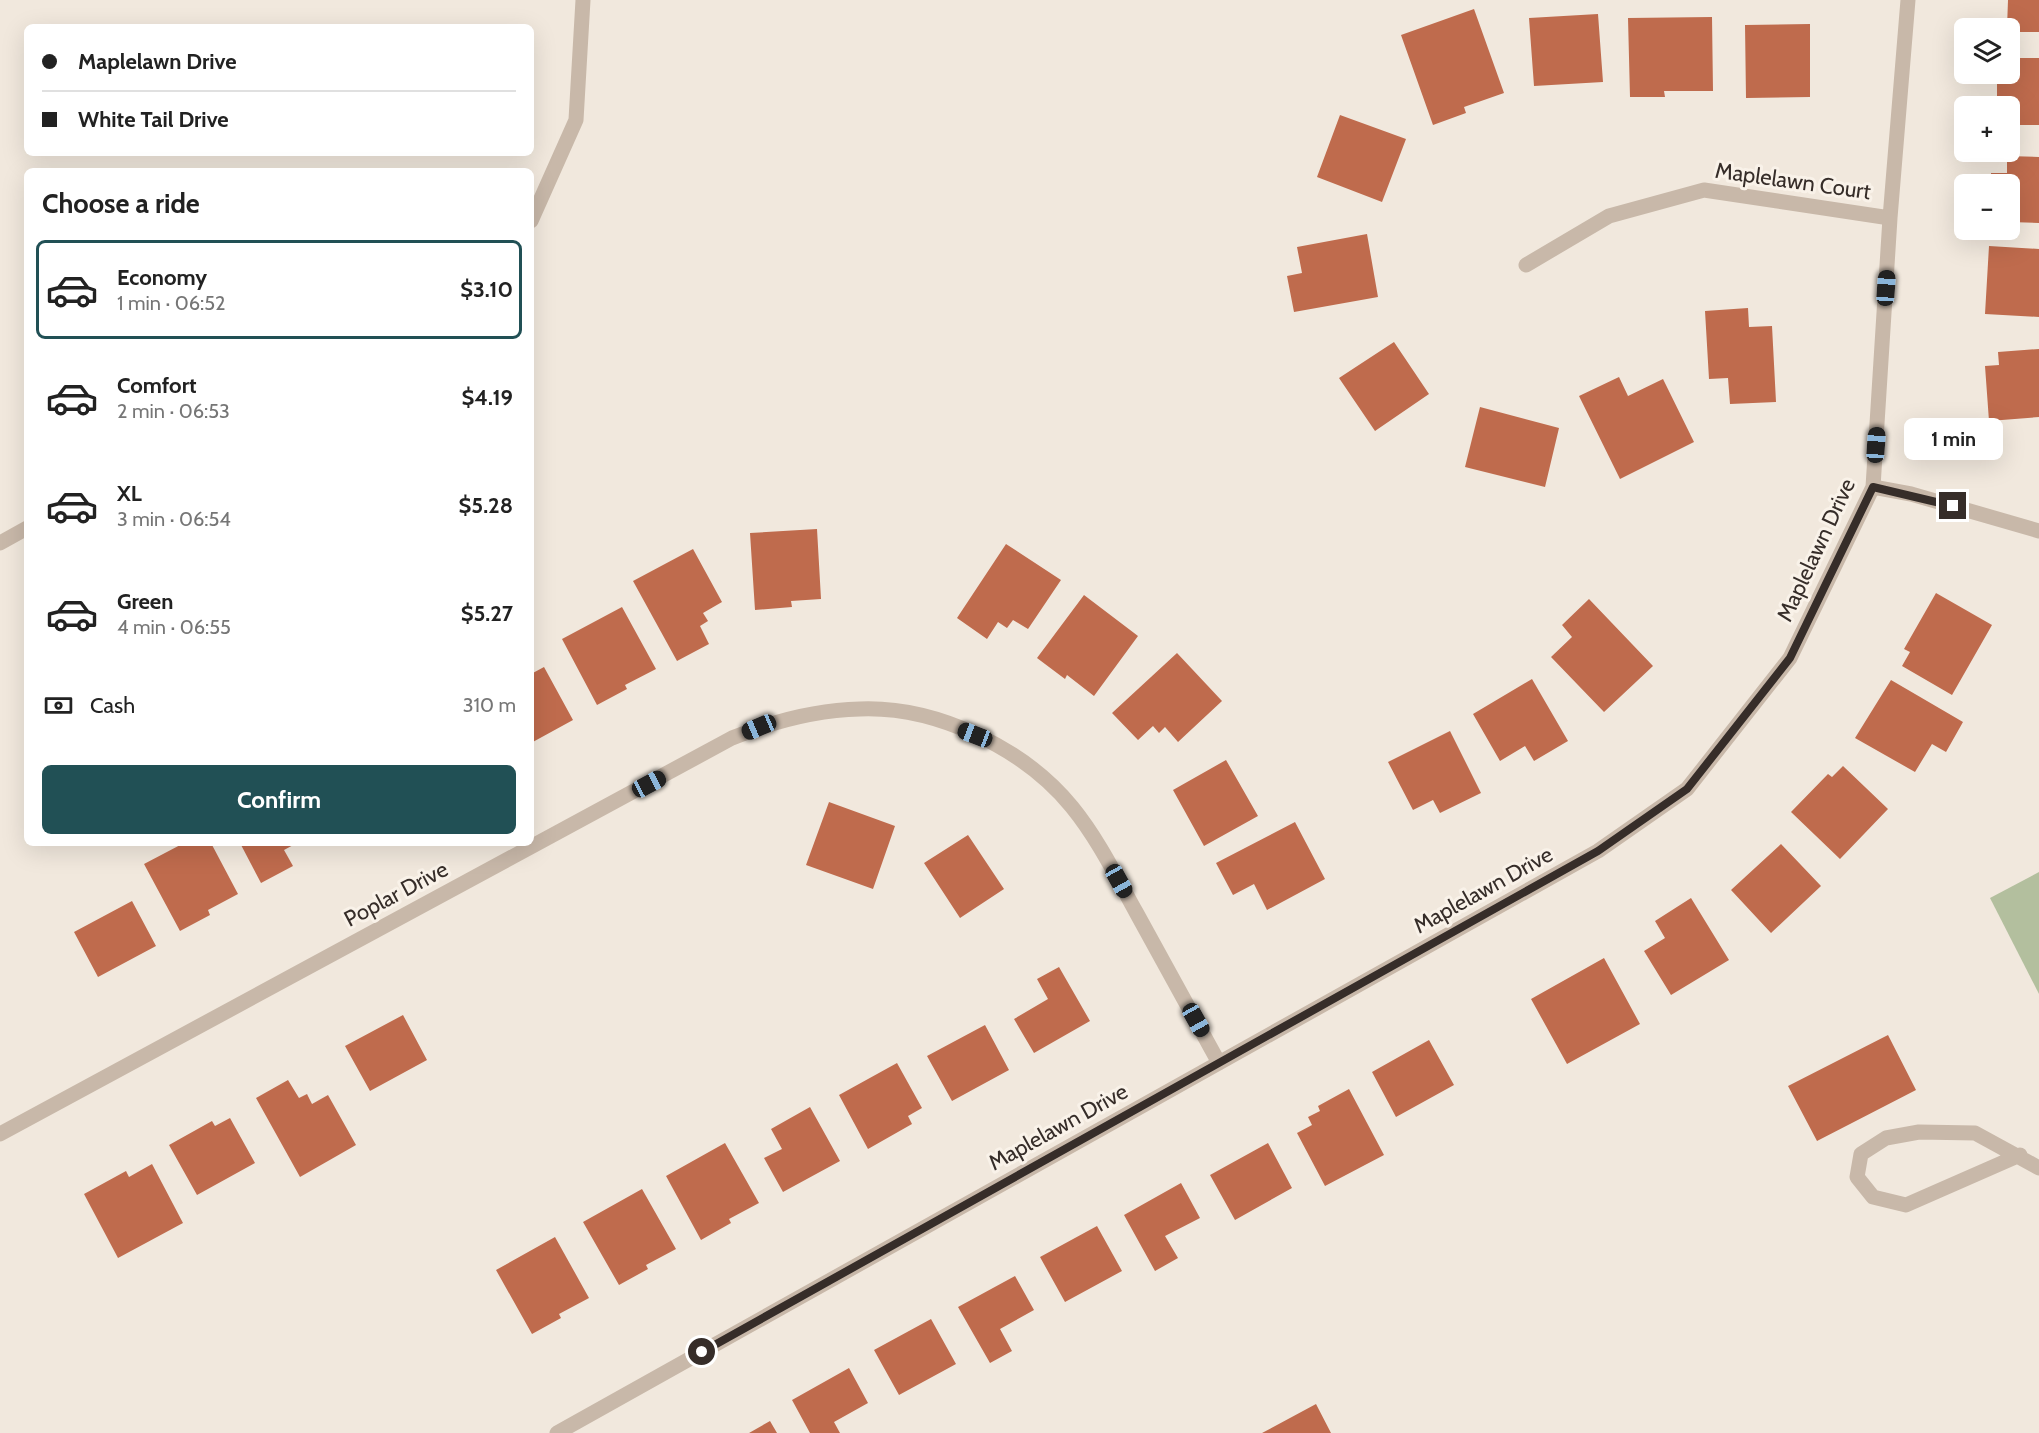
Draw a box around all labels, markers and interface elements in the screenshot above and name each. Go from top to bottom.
map controls [1954,18,2020,240]
button: layers [1954,18,2020,84]
text: Maplelawn Drive [78,48,237,75]
button: + [1954,96,2020,162]
text: White Tail Drive [78,106,229,133]
street label: Maplelawn Court [1713,157,1873,205]
button: − [1954,174,2020,240]
text: Choose a ride [42,187,200,220]
icon: car [45,263,99,317]
text: Economy [117,264,207,291]
car [1876,269,1896,307]
text: $3.10 [460,276,513,303]
text: 1 min · 06:52 [117,291,226,315]
icon: car [45,371,99,425]
text: Comfort [117,372,196,399]
text: $4.19 [462,384,513,411]
text: 2 min · 06:53 [117,399,230,423]
callout: 1 min [1904,419,2002,461]
car [1866,426,1886,464]
text: 1 min [1931,427,1976,451]
street label: Maplelawn Drive [1771,474,1861,626]
icon: car [45,479,99,533]
text: XL [117,480,142,507]
text: $5.28 [459,492,513,519]
route end [1939,492,1966,519]
text: 3 min · 06:54 [117,507,231,531]
icon: car [45,587,99,641]
text: Green [117,588,173,615]
text: $5.27 [461,600,513,627]
text: 4 min · 06:55 [117,615,231,639]
icon: cash [42,689,75,722]
text: Cash [90,692,135,719]
text: 310 m [463,693,516,717]
car [739,712,779,742]
car [955,720,995,750]
button: Confirm [42,765,516,834]
car [629,768,669,800]
street label: Maplelawn Drive [1409,841,1557,939]
street label: Poplar Drive [339,855,453,933]
car [1102,861,1136,901]
car [1179,1000,1213,1040]
street label: Maplelawn Drive [984,1078,1132,1176]
route start [688,1338,715,1365]

